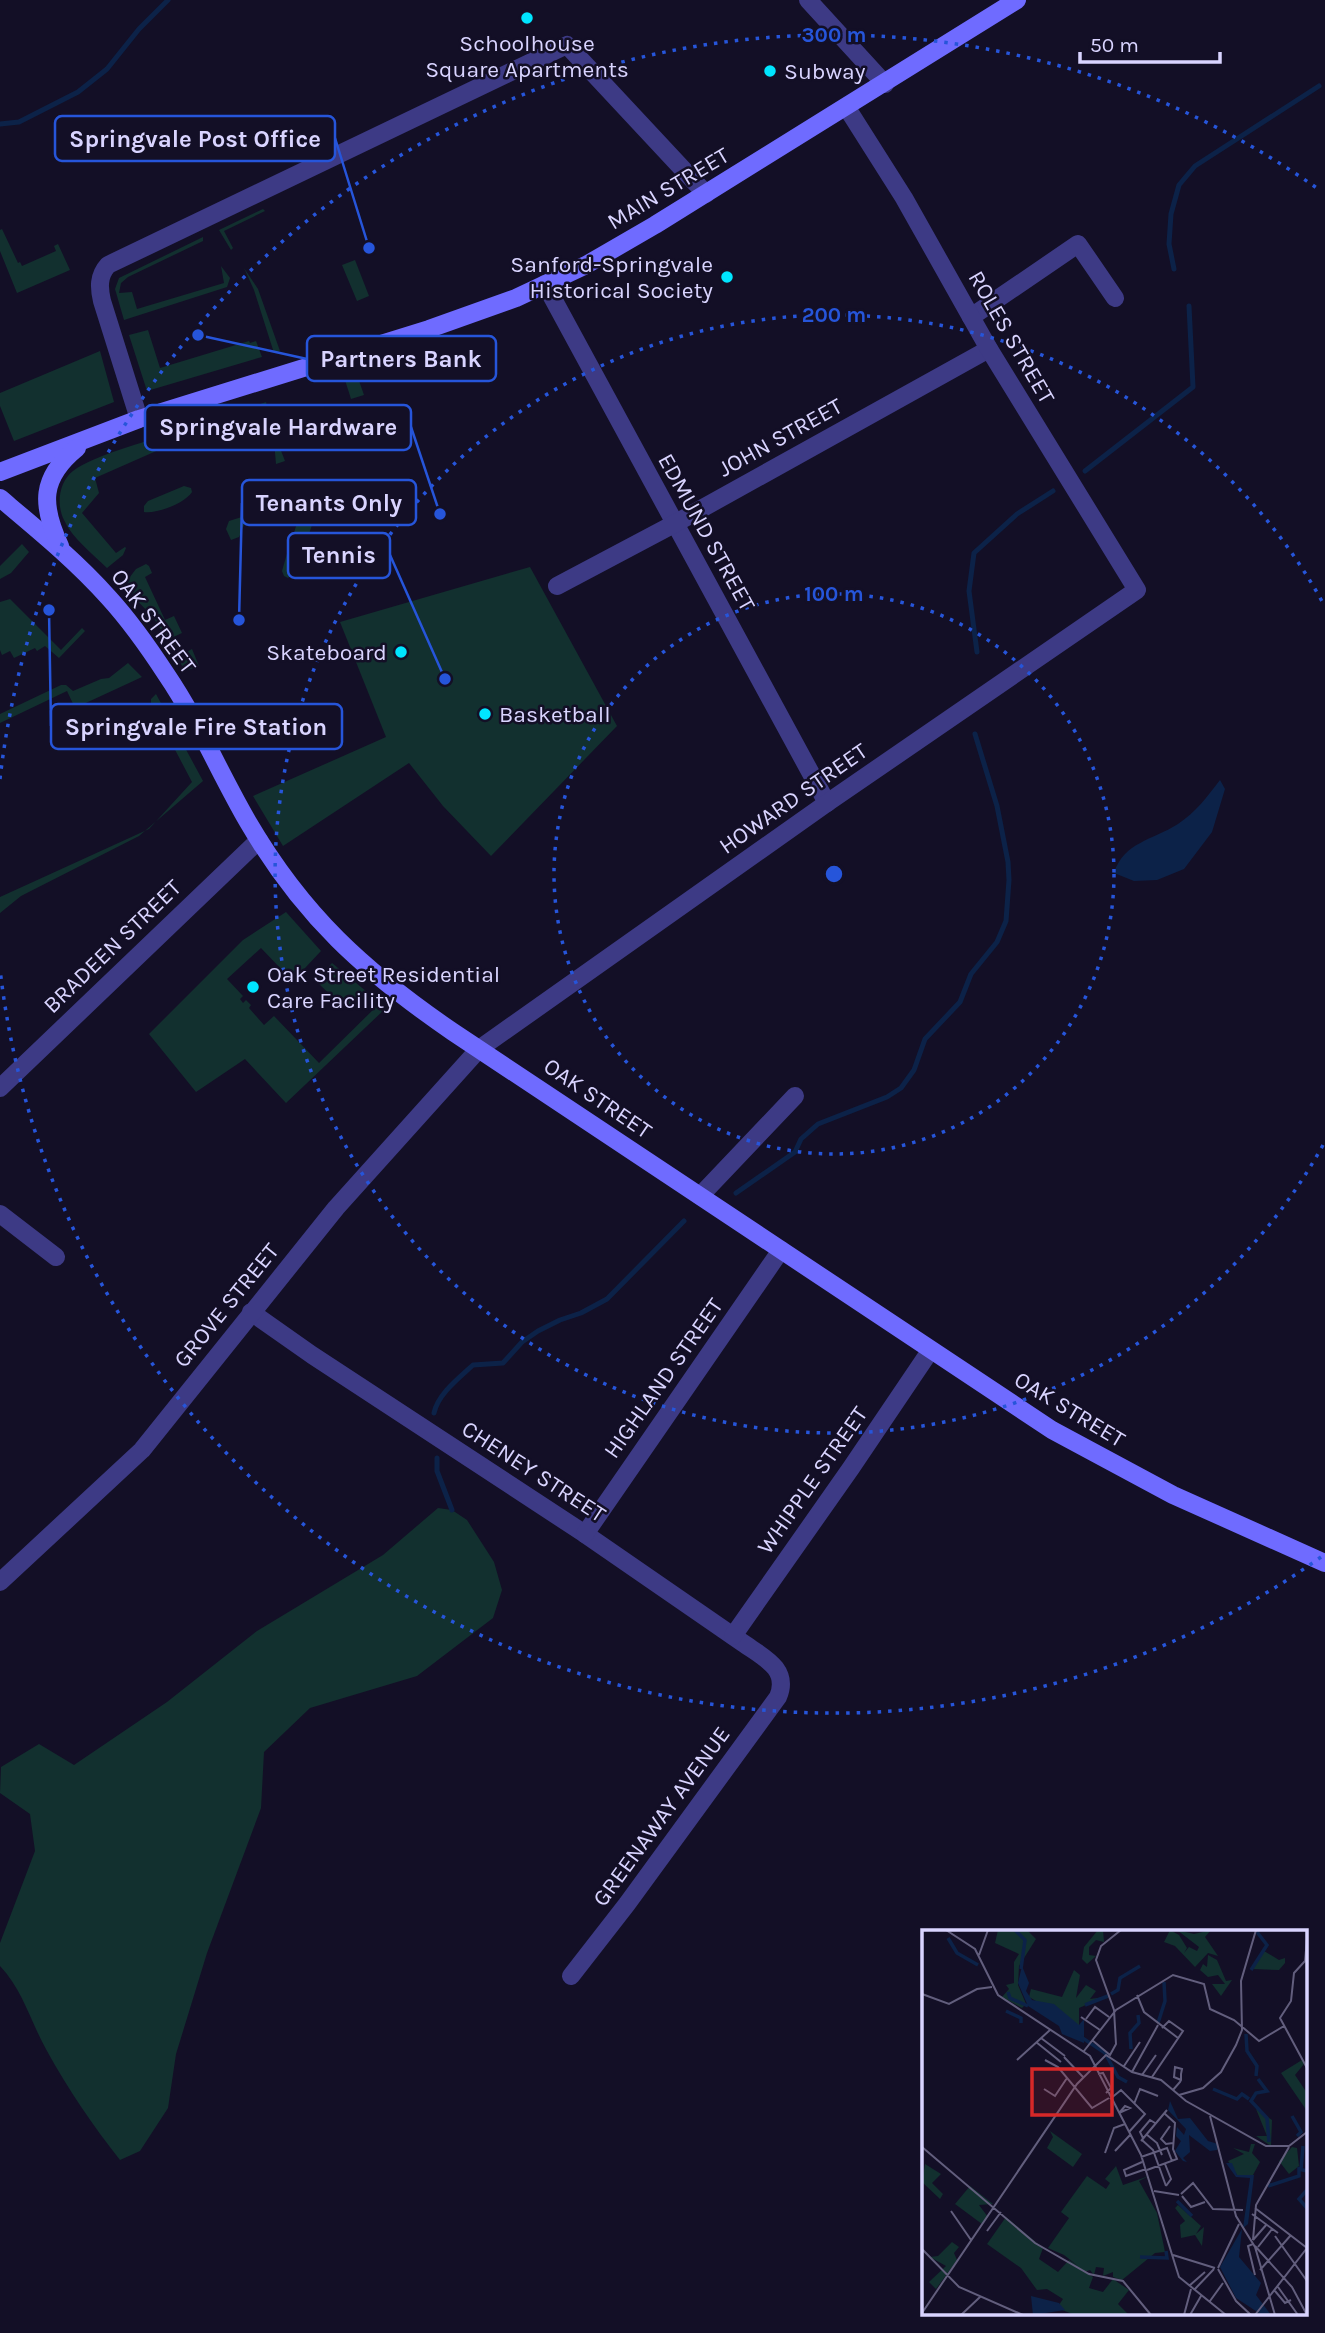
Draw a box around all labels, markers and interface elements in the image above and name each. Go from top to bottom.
marker: Schoolhouse Square Apartments [519,10,535,26]
scale bar [1080,21,1220,65]
text: 300 m [802,23,866,47]
place label: Schoolhouse Square Apartments [425,30,629,83]
text: 50 m [1090,33,1139,57]
place label: Subway [784,58,866,85]
marker: Subway [762,63,778,79]
callout: Springvale Post Office [55,116,335,161]
text: Springvale Post Office [69,125,321,153]
street label: MAIN STREET [603,141,734,235]
place label: Sanford-Springvale Historical Society [510,251,713,304]
street label: ROLES STREET [963,266,1061,409]
marker: Sanford-Springvale Historical Society [719,269,735,285]
text: 200 m [802,303,866,327]
callout: Partners Bank [307,336,496,381]
text: Partners Bank [320,345,482,373]
street label: JOHN STREET [714,392,847,483]
callout: Springvale Hardware [145,405,411,450]
text: Springvale Hardware [159,413,397,441]
street label: EDMUND STREET [652,449,761,616]
callout: Tenants Only [242,480,416,525]
text: Tenants Only [256,489,402,517]
callout: Tennis [288,533,390,578]
text: Tennis [302,541,376,569]
street label: OAK STREET [105,564,202,679]
text: 100 m [804,582,864,606]
place label: Skateboard [266,639,387,666]
marker: Skateboard [393,644,409,660]
place label: Basketball [499,701,611,728]
callout: Springvale Fire Station [51,704,342,749]
marker: Basketball [477,706,493,722]
text: Springvale Fire Station [65,713,327,741]
street label: HOWARD STREET [714,737,873,860]
centre of rings [822,862,846,886]
street label: BRADEEN STREET [38,874,187,1019]
place label: Oak Street Residential Care Facility [267,961,500,1014]
marker: Oak Street Residential Care Facility [245,979,261,995]
street label: OAK STREET [539,1052,657,1145]
street label: GROVE STREET [168,1237,285,1373]
street label: HIGHLAND STREET [598,1293,729,1464]
street label: OAK STREET [1009,1366,1130,1453]
street label: WHIPPLE STREET [751,1401,874,1559]
street label: CHENEY STREET [457,1415,611,1528]
street label: GREENAWAY AVENUE [587,1721,736,1911]
inset map [922,1930,1308,2316]

